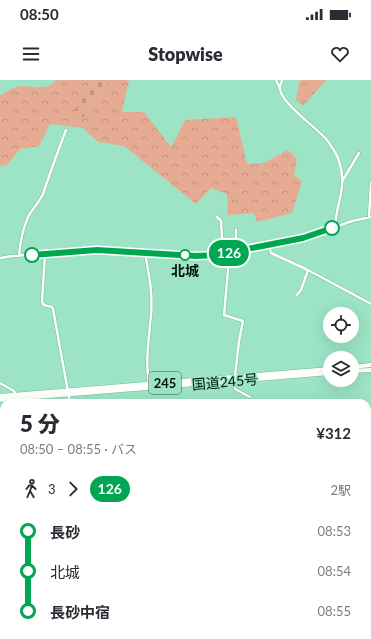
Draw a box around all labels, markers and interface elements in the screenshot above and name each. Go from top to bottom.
text: 08:50 [20,5,59,23]
icon: menu [20,43,42,65]
text: Stopwise [148,43,223,65]
icon: heart [329,43,351,65]
unlabelled marker [324,220,340,236]
line badge: 126 [206,240,252,266]
text: 126 [217,244,241,261]
unlabelled marker [24,247,40,263]
marker: 北城 [179,249,191,261]
place label: 北城 [171,262,199,279]
map controls [323,307,359,387]
button: locate [323,307,359,343]
button: layers [323,351,359,387]
street label: 国道245号 [191,370,259,393]
road number: 245 [149,372,181,394]
text: 5 分 [20,410,60,437]
text: ¥312 [316,424,351,442]
text: 08:50 – 08:55 · バス [20,441,137,457]
icon: walk [20,478,42,500]
icon: forward [62,478,84,500]
text: 126 [98,480,122,497]
text: 3 [48,481,56,497]
text: 2駅 [330,482,351,498]
text: 長砂 [50,523,80,541]
text: 08:53 [318,523,351,539]
text: 北城 [50,563,80,581]
text: 08:54 [318,563,351,579]
text: 長砂中宿 [50,603,110,621]
text: 08:55 [318,603,351,619]

